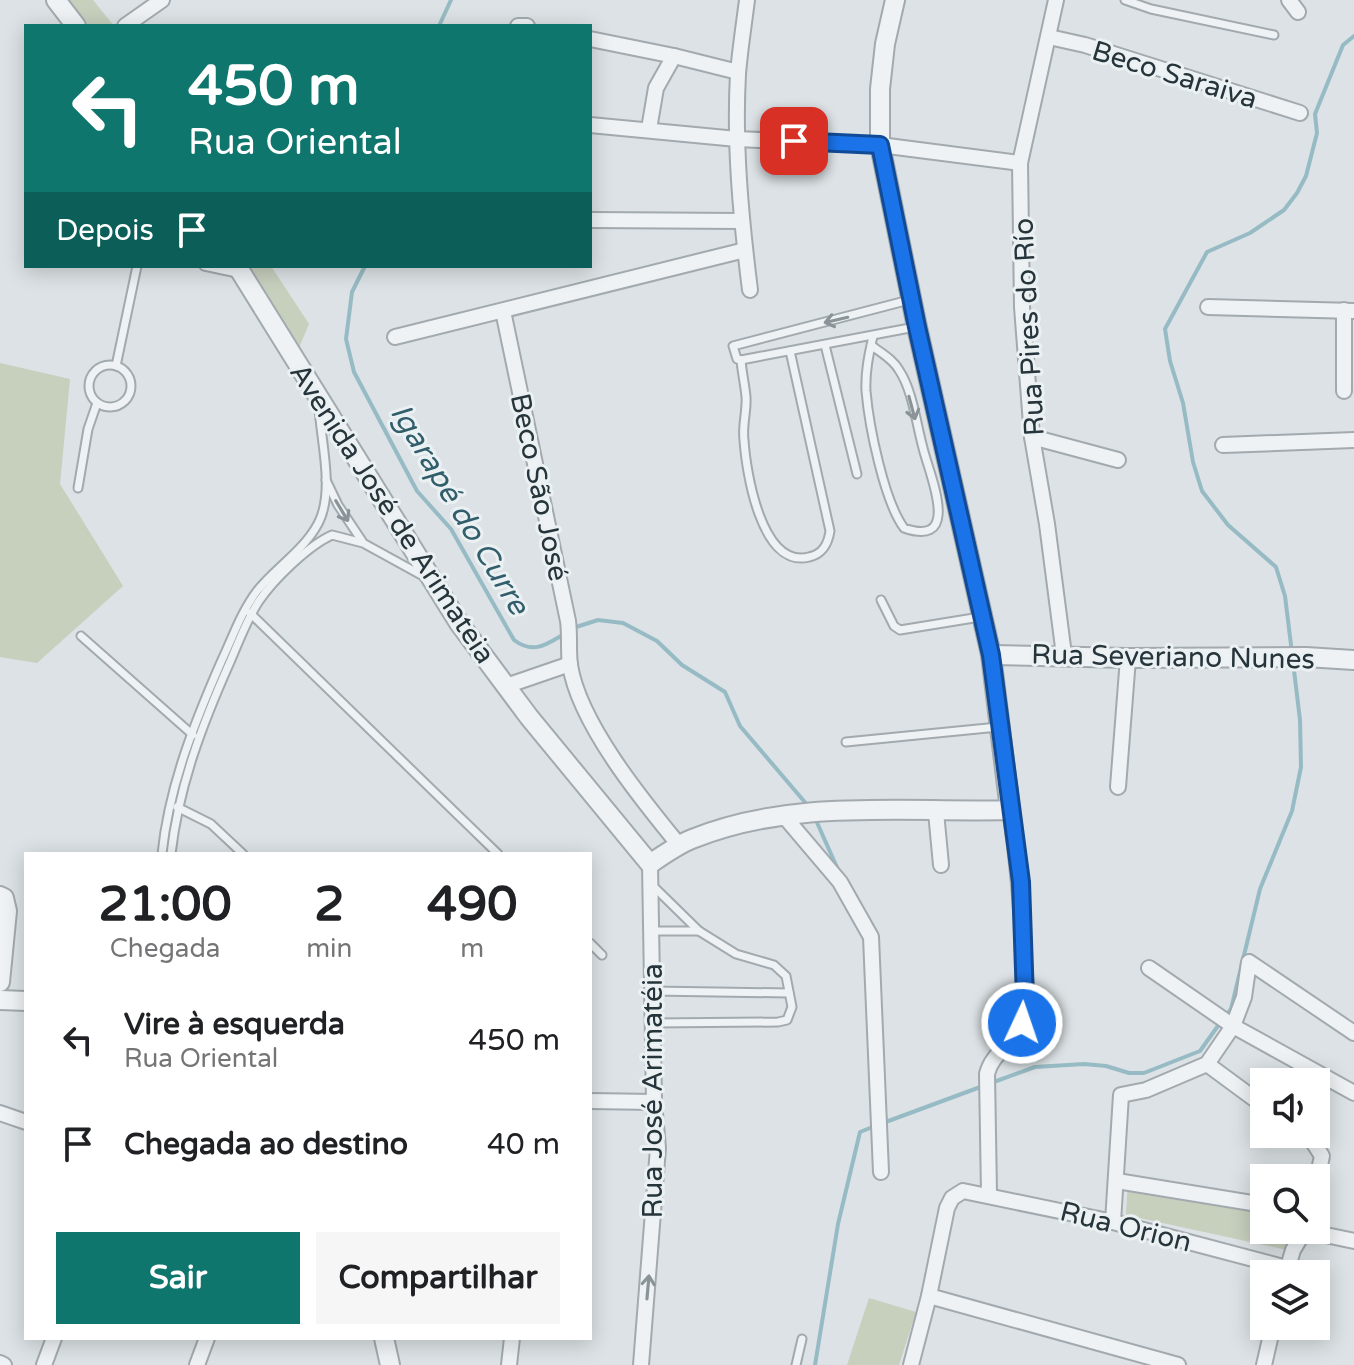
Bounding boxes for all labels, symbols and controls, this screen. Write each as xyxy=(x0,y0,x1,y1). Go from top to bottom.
street label: Beco Saraiva xyxy=(1088,34,1261,116)
text: 450 m xyxy=(188,53,359,120)
icon: left xyxy=(56,56,160,160)
pin xyxy=(760,107,828,175)
icon: arrive xyxy=(772,119,816,163)
text: Rua Oriental xyxy=(188,121,402,164)
icon: arrive xyxy=(170,208,214,252)
text: Depois xyxy=(56,212,154,249)
street label: Rua Pires do Río xyxy=(1006,217,1052,437)
one-way arrow xyxy=(824,313,849,328)
street label: Avenida José de Arimateia xyxy=(282,357,502,670)
street label: Beco São José xyxy=(503,390,575,584)
one-way arrow xyxy=(906,394,921,420)
water label: Igarapé do Curre xyxy=(382,397,538,623)
one-way arrow xyxy=(335,499,351,522)
street label: Rua Severiano Nunes xyxy=(1031,638,1315,676)
text: 21:00 xyxy=(99,876,232,934)
text: 2 xyxy=(314,876,344,934)
text: 490 xyxy=(427,876,517,934)
text: Chegada xyxy=(110,933,220,964)
text: min xyxy=(306,933,352,964)
text: m xyxy=(460,933,484,964)
street label: Rua José Arimatéia xyxy=(636,963,670,1219)
position arrow xyxy=(980,981,1064,1065)
text: Vire à esquerda xyxy=(124,1006,345,1043)
icon: left xyxy=(56,1018,100,1062)
text: 450 m xyxy=(468,1022,560,1059)
text: Rua Oriental xyxy=(124,1043,278,1074)
map controls xyxy=(1250,1068,1330,1340)
button: sound xyxy=(1250,1068,1330,1148)
icon: arrive xyxy=(56,1122,100,1166)
text: Chegada ao destino xyxy=(124,1126,408,1163)
text: 40 m xyxy=(487,1126,560,1163)
button: search xyxy=(1250,1164,1330,1244)
street label: Rua Orion xyxy=(1057,1194,1195,1260)
button: Sair xyxy=(56,1232,300,1324)
button: Compartilhar xyxy=(316,1232,560,1324)
button: layers xyxy=(1250,1260,1330,1340)
one-way arrow xyxy=(641,1274,656,1301)

